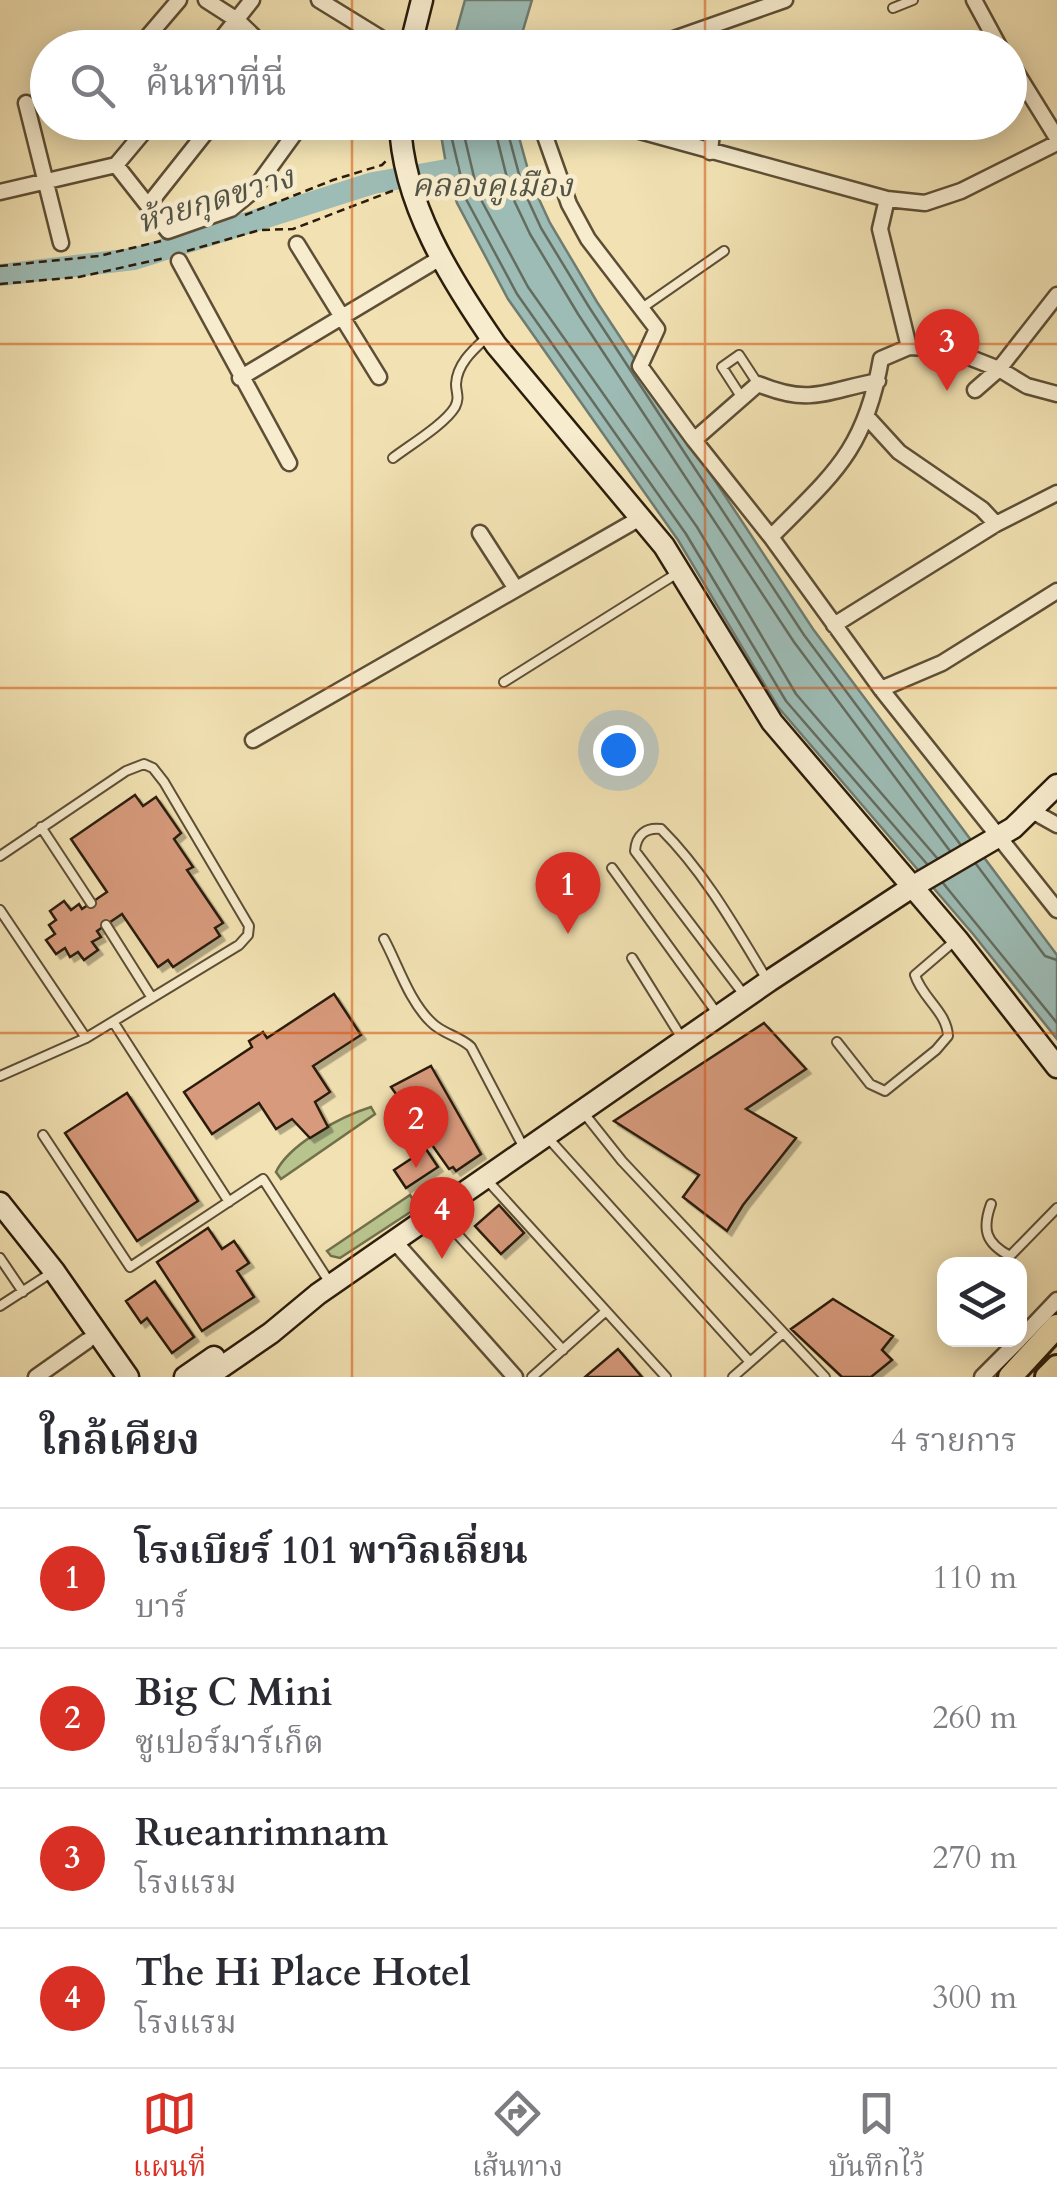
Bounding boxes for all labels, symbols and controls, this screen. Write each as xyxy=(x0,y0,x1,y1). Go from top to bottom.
search box xyxy=(30,30,1027,140)
text: ค้นหาที่นี่ xyxy=(145,57,286,109)
icon: search xyxy=(65,58,120,113)
water label: ห้วยกุดขวาง xyxy=(131,155,300,245)
water label: คลองคูเมือง xyxy=(412,164,573,208)
pin: 3 xyxy=(914,308,980,391)
your location xyxy=(593,725,644,776)
pin: 1 xyxy=(536,852,600,934)
pin: 2 xyxy=(384,1086,448,1168)
pin: 4 xyxy=(410,1176,474,1259)
map controls xyxy=(937,1257,1027,1347)
button: layers xyxy=(937,1257,1027,1347)
text: ใกล้เคียง xyxy=(40,1412,200,1469)
text: 4 รายการ xyxy=(890,1419,1017,1463)
text: โรงเบียร์ 101 พาวิลเลี่ยน xyxy=(135,1525,528,1577)
text: 1 xyxy=(64,1556,81,1600)
text: 110 m xyxy=(932,1556,1017,1600)
text: บาร์ xyxy=(135,1585,187,1629)
text: Big C Mini xyxy=(135,1667,333,1719)
text: 2 xyxy=(64,1696,81,1740)
text: 260 m xyxy=(932,1696,1017,1740)
text: ซูเปอร์มาร์เก็ต xyxy=(135,1721,324,1765)
text: Rueanrimnam xyxy=(135,1807,388,1859)
text: 3 xyxy=(64,1836,81,1880)
text: 270 m xyxy=(932,1836,1017,1880)
text: โรงแรม xyxy=(135,1861,237,1905)
text: The Hi Place Hotel xyxy=(135,1947,471,1999)
text: 4 xyxy=(64,1976,81,2020)
text: 300 m xyxy=(932,1976,1017,2020)
text: โรงแรม xyxy=(135,2001,237,2045)
tab: แผนที่ xyxy=(133,2086,206,2191)
tab: เส้นทาง xyxy=(472,2086,563,2191)
tab: บันทึกไว้ xyxy=(829,2086,924,2191)

